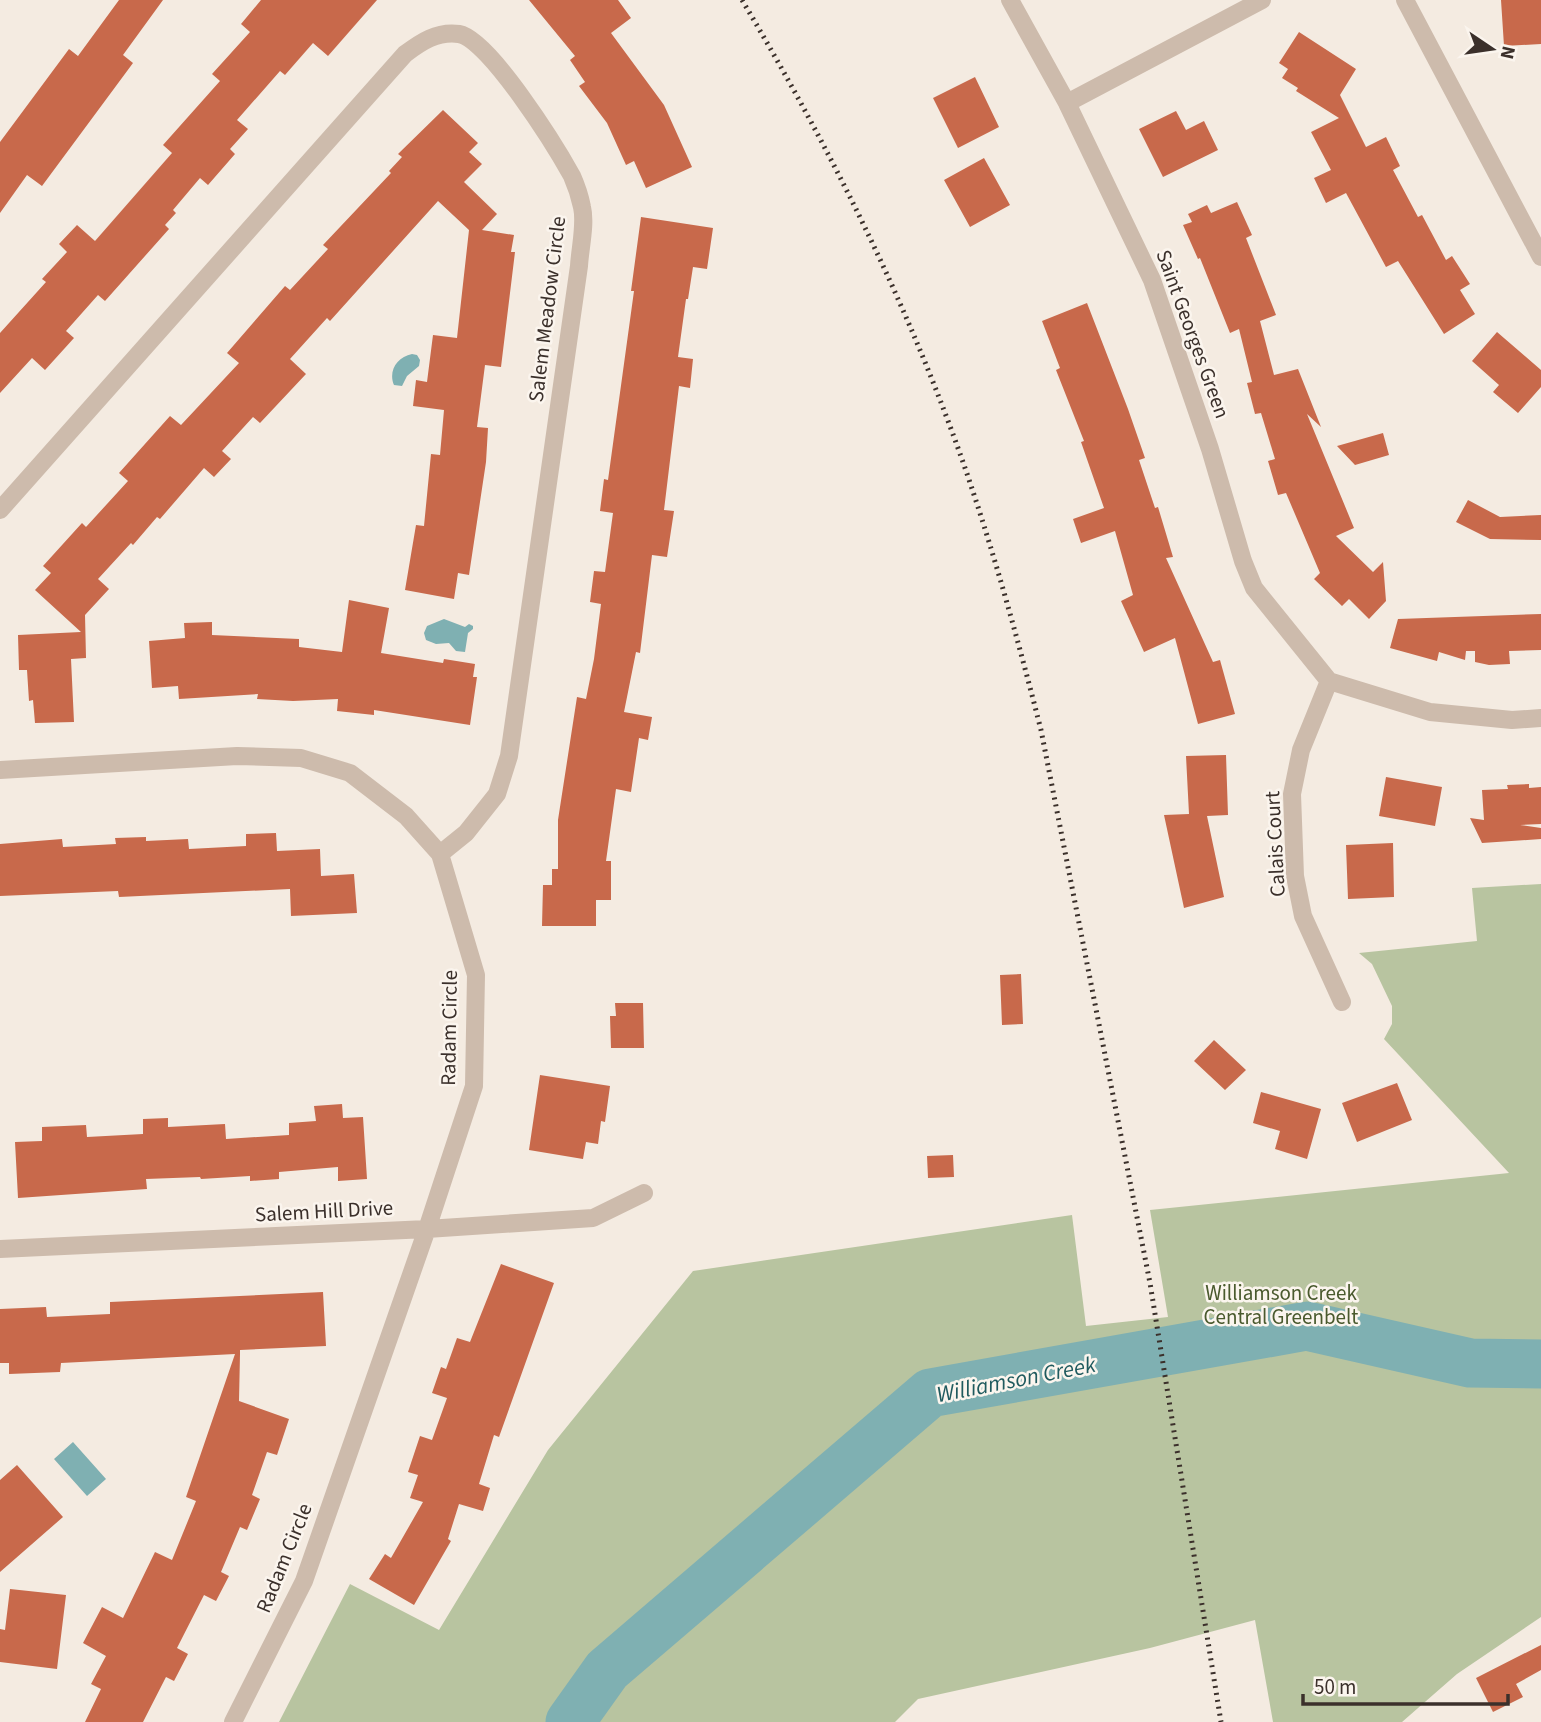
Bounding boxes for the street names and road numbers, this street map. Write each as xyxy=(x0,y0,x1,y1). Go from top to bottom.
street label: Salem Meadow Circle xyxy=(521,214,573,404)
street label: Saint Georges Green xyxy=(1149,245,1237,423)
street label: Calais Court xyxy=(1257,790,1293,898)
street label: Radam Circle xyxy=(433,970,465,1086)
street label: Salem Hill Drive xyxy=(254,1192,394,1230)
street label: Radam Circle xyxy=(248,1499,320,1617)

